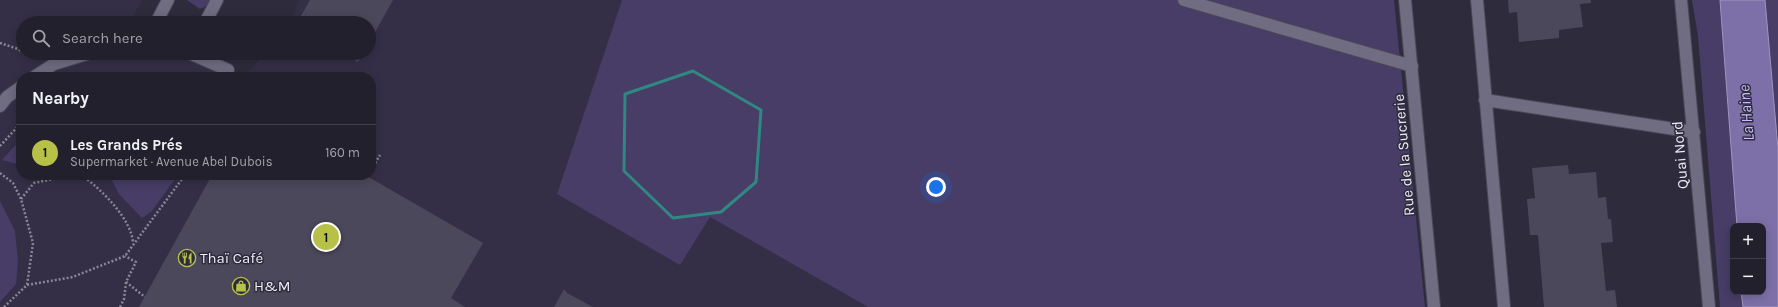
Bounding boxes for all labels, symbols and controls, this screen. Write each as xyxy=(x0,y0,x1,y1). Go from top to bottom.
search box xyxy=(16,16,376,60)
icon: search xyxy=(30,27,52,49)
text: Search here xyxy=(62,29,143,47)
water label: La Haine xyxy=(1734,84,1758,142)
text: Nearby xyxy=(32,88,89,108)
street label: Rue de la Sucrerie xyxy=(1390,93,1418,217)
street label: Quai Nord xyxy=(1668,120,1692,190)
text: Les Grands Prés xyxy=(70,136,183,154)
text: 1 xyxy=(43,145,47,160)
text: 160 m xyxy=(325,145,360,160)
text: Supermarket · Avenue Abel Dubois xyxy=(70,154,273,169)
your location xyxy=(926,177,946,197)
pin: 1 xyxy=(313,222,339,252)
map controls xyxy=(1730,223,1766,295)
button: + xyxy=(1730,223,1766,259)
restaurant icon: Thaï Café xyxy=(177,248,197,268)
place label: Thaï Café xyxy=(200,249,263,267)
button: − xyxy=(1730,259,1766,295)
shop icon: H&M xyxy=(231,276,251,296)
place label: H&M xyxy=(254,277,290,295)

